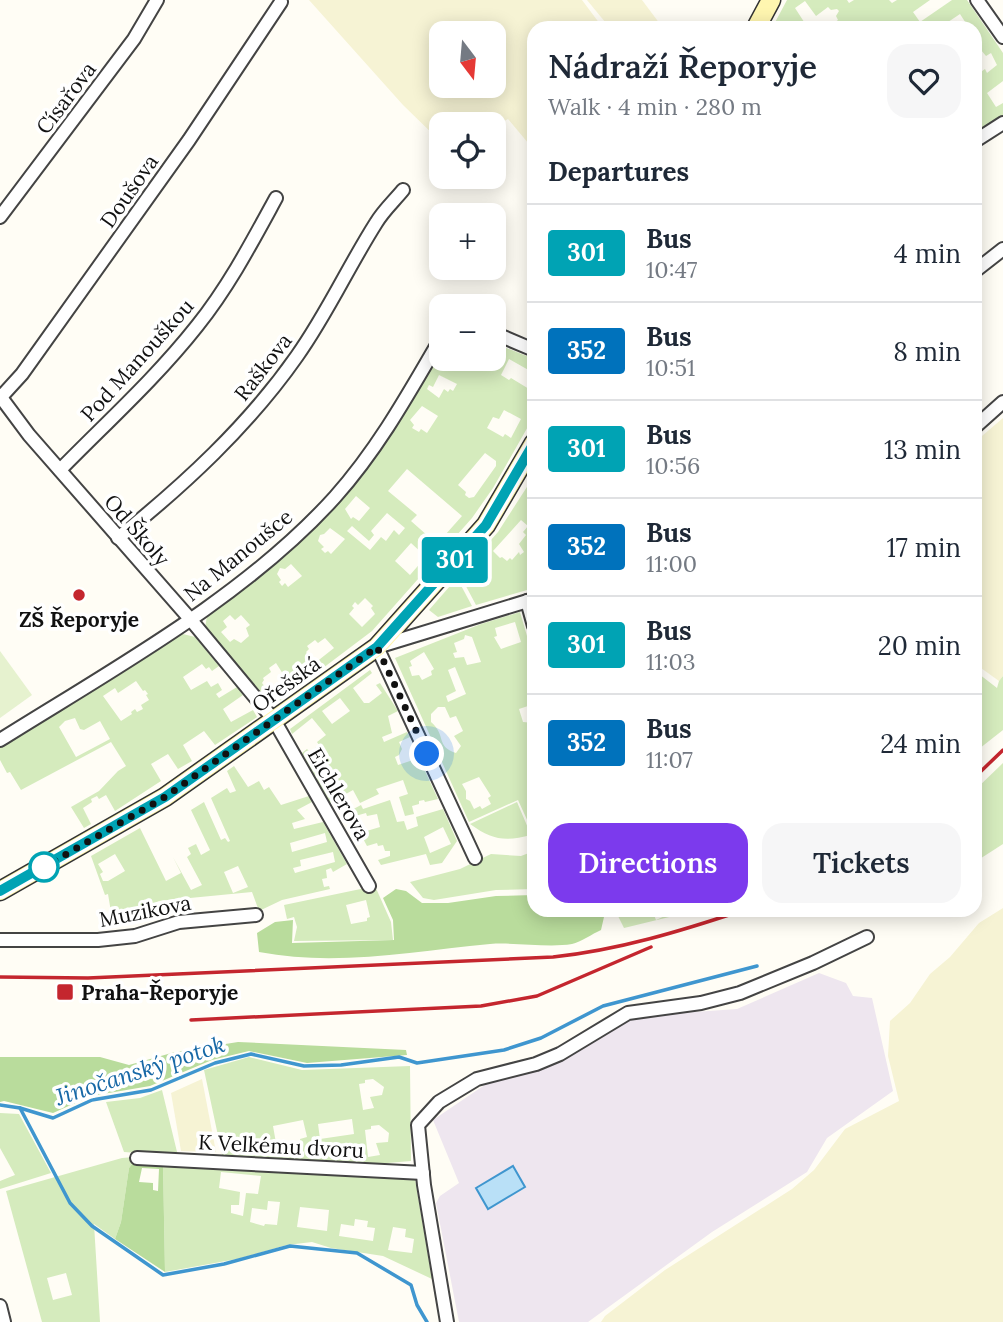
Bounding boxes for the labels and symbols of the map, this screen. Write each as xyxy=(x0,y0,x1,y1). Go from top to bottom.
north arrow xyxy=(429,21,506,98)
street label: Císařova xyxy=(30,56,102,139)
street label: Doušova xyxy=(94,149,164,233)
street label: Pod Manouškou xyxy=(75,293,199,427)
street label: Raškova xyxy=(228,328,298,406)
street label: Od Školy xyxy=(98,488,176,572)
street label: Na Manoušce xyxy=(178,503,298,607)
line badge: 301 xyxy=(415,537,495,583)
marker: ZŠ Řeporyje xyxy=(71,587,87,603)
place label: ZŠ Řeporyje xyxy=(19,606,139,633)
street label: Ořešská xyxy=(246,650,326,718)
your location xyxy=(409,736,444,771)
street label: Eichlerova xyxy=(302,743,376,845)
unlabelled marker xyxy=(29,852,59,882)
street label: Muzikova xyxy=(97,889,193,933)
place label: Praha-Řeporyje xyxy=(81,979,238,1006)
marker: Praha-Řeporyje xyxy=(55,982,75,1002)
water label: Jinočanský potok xyxy=(51,1029,229,1111)
street label: K Velkému dvoru xyxy=(197,1128,365,1164)

